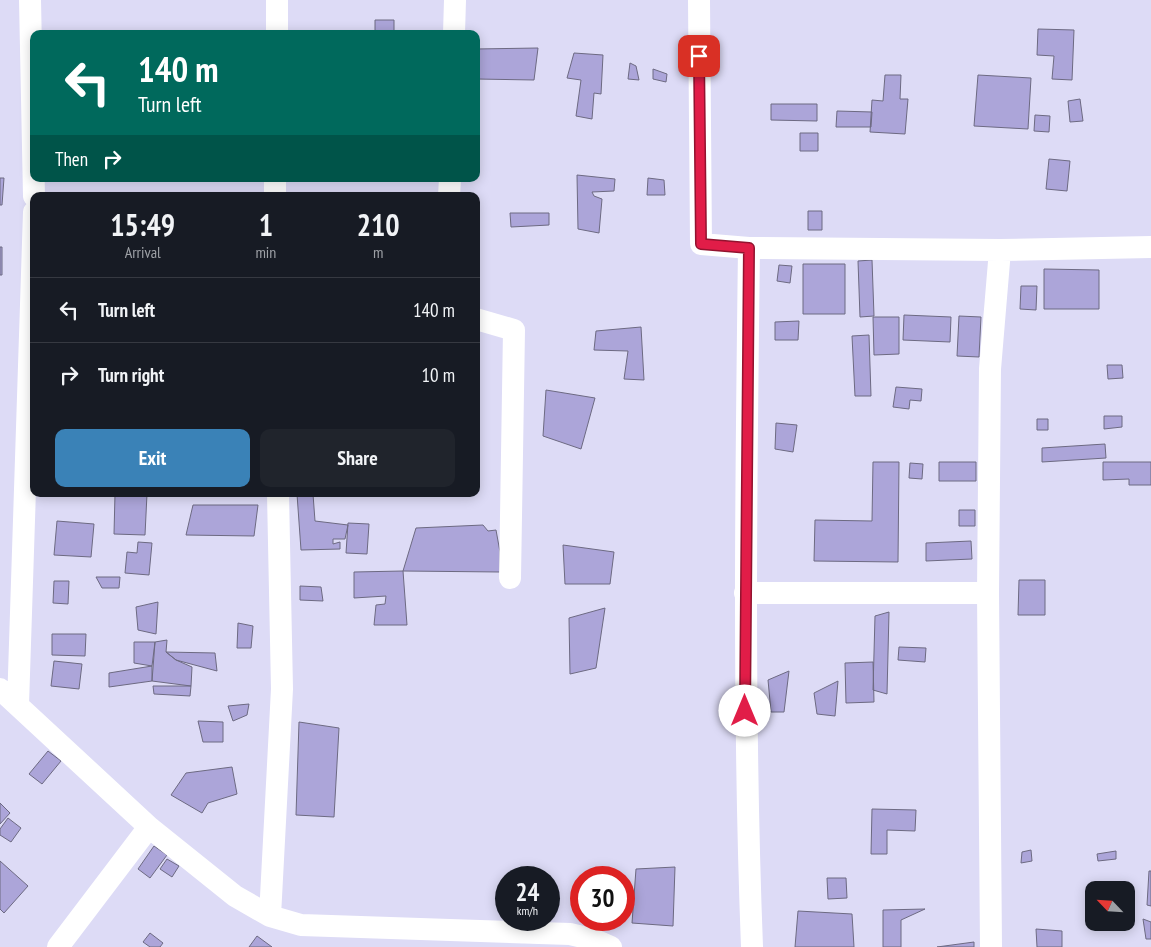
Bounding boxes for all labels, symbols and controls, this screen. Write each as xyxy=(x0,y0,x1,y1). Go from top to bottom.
pin xyxy=(678,35,720,77)
icon: arrive xyxy=(685,42,713,70)
text: 140 m xyxy=(138,46,219,92)
icon: left xyxy=(55,50,120,115)
text: Turn left xyxy=(138,90,202,118)
icon: right xyxy=(98,145,126,173)
text: Then xyxy=(55,147,88,171)
text: 15:49 xyxy=(110,205,175,244)
text: 1 xyxy=(259,205,273,244)
text: 210 xyxy=(357,205,400,244)
text: Arrival xyxy=(125,242,161,262)
text: min xyxy=(255,242,276,262)
text: m xyxy=(373,242,383,262)
icon: left xyxy=(55,296,83,324)
text: Turn left xyxy=(98,298,155,322)
text: 140 m xyxy=(413,298,455,322)
icon: right xyxy=(55,361,83,389)
text: Turn right xyxy=(98,363,164,387)
text: 10 m xyxy=(422,363,455,387)
button: Exit xyxy=(55,429,250,487)
button: Share xyxy=(260,429,455,487)
position arrow xyxy=(718,684,770,736)
speed limit sign: 30 xyxy=(570,866,635,931)
text: 24 xyxy=(516,876,539,908)
north arrow xyxy=(1085,881,1135,931)
map controls xyxy=(1085,881,1135,931)
text: km/h xyxy=(517,903,538,918)

